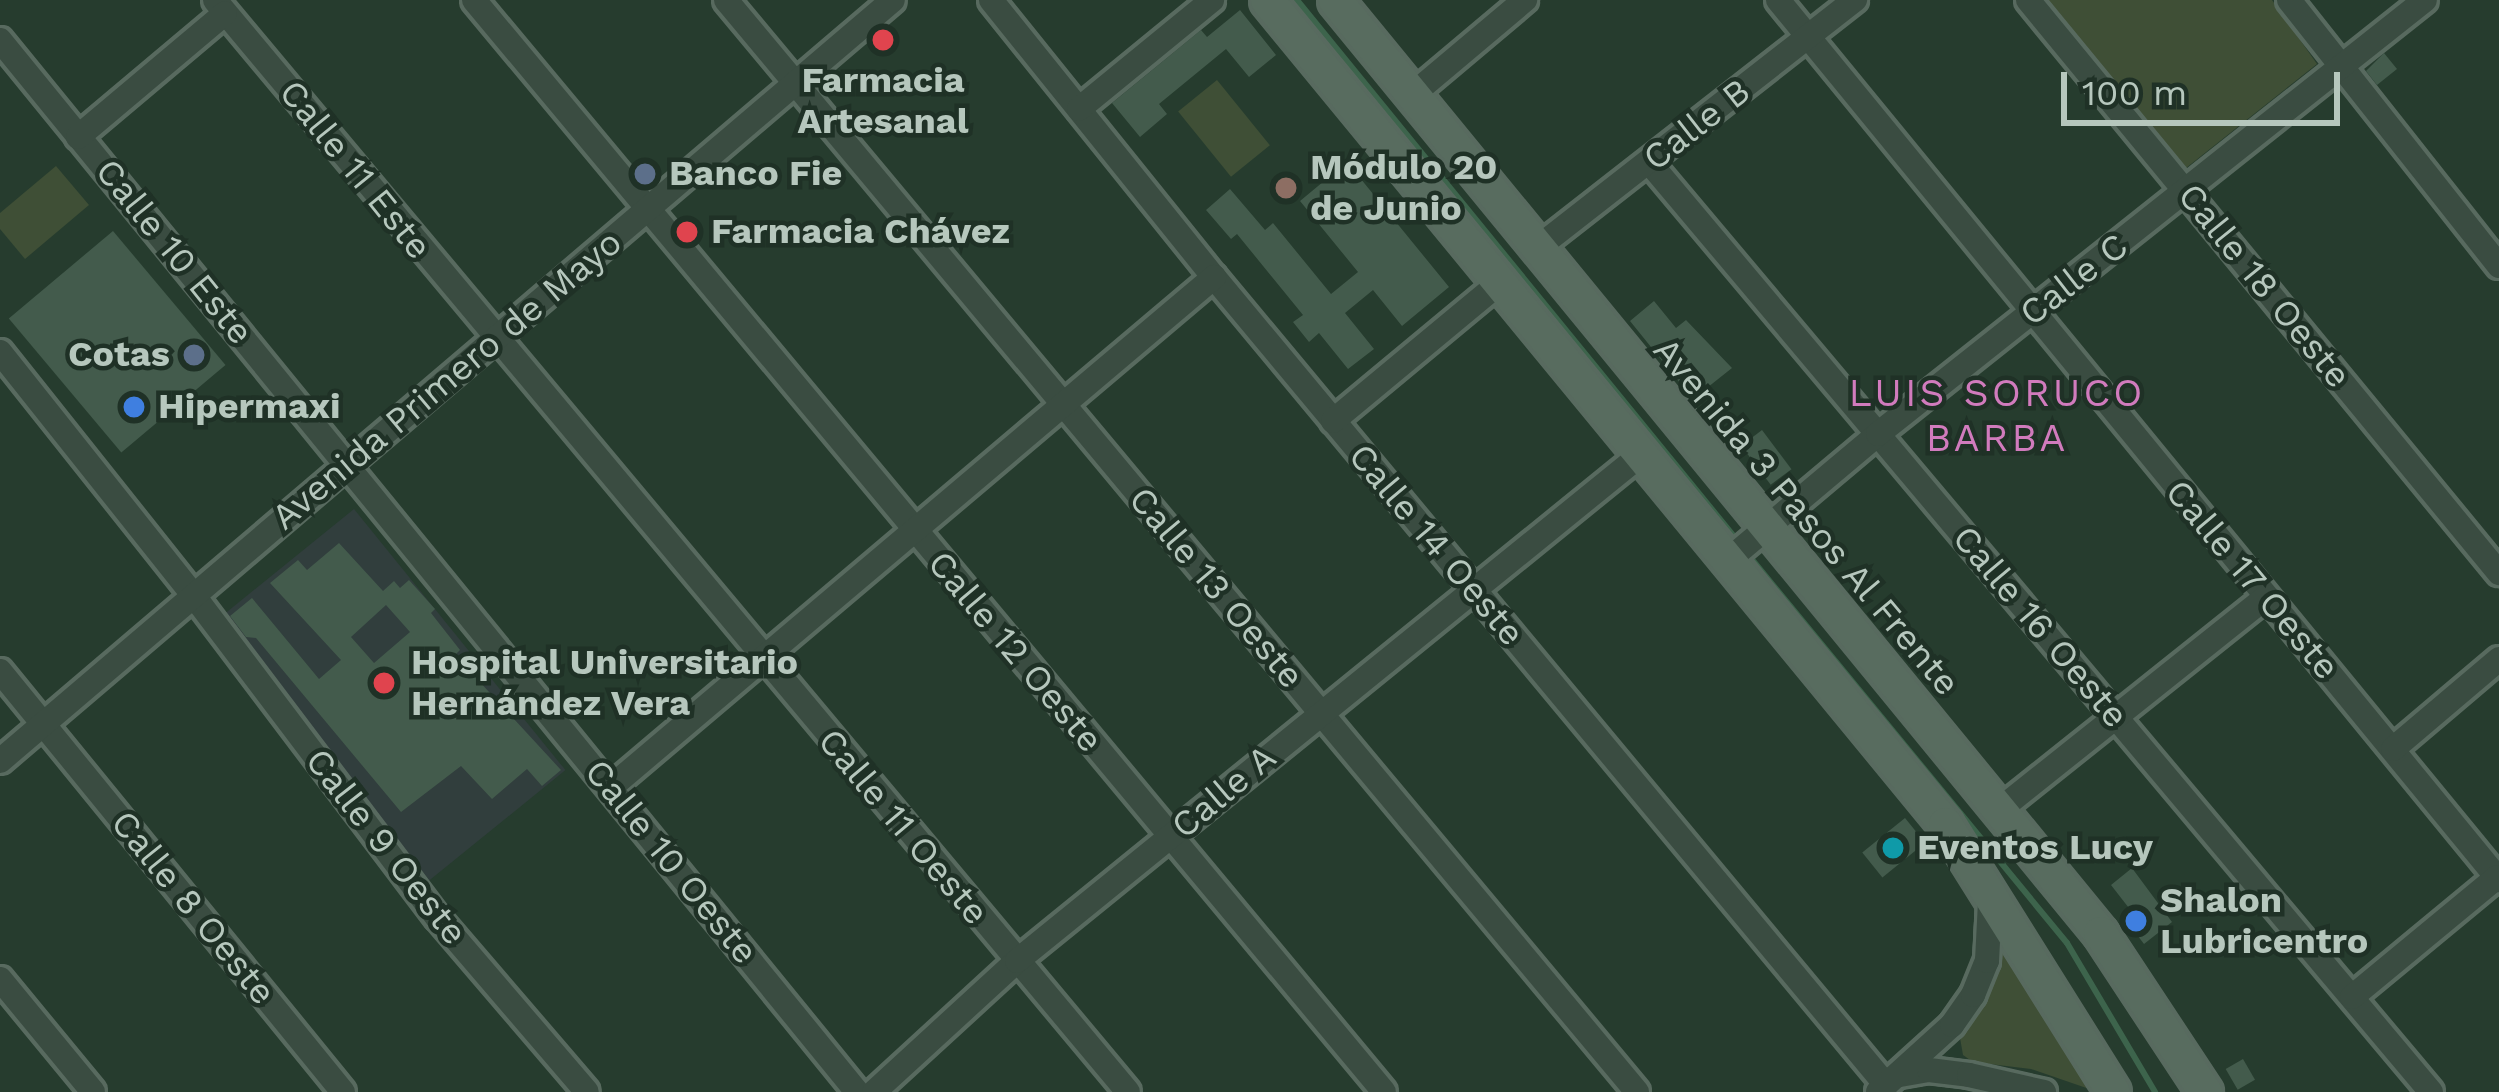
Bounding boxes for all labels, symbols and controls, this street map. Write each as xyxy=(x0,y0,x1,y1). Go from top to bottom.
marker: Farmacia Artesanal xyxy=(870,27,896,53)
scale bar xyxy=(2067,48,2346,122)
place label: Farmacia Artesanal xyxy=(798,58,968,143)
street label: Calle B xyxy=(1635,70,1759,180)
street label: Calle 11 Este xyxy=(270,72,440,268)
text: 100 m xyxy=(2082,72,2187,114)
place label: Módulo 20 de Junio xyxy=(1310,145,1497,230)
street label: Calle 10 Este xyxy=(86,150,262,354)
place label: Banco Fie xyxy=(669,152,842,196)
marker: Banco Fie xyxy=(632,161,658,187)
marker: Módulo 20 de Junio xyxy=(1273,175,1299,201)
street label: Calle 18 Oeste xyxy=(2168,175,2360,397)
place label: Farmacia Chávez xyxy=(711,210,1011,254)
marker: Farmacia Chávez xyxy=(674,219,700,245)
street label: Avenida Primero de Mayo xyxy=(263,221,631,539)
street label: Calle C xyxy=(2012,225,2136,335)
street label: Avenida 3 Pasos Al Frente xyxy=(1643,328,1969,706)
place label: Cotas xyxy=(68,333,170,377)
marker: Cotas xyxy=(181,342,207,368)
district label: LUIS SORUCO BARBA xyxy=(1849,371,2145,462)
place label: Hipermaxi xyxy=(158,385,340,429)
marker: Hipermaxi xyxy=(121,394,147,420)
street label: Calle 14 Oeste xyxy=(1339,435,1533,655)
street label: Calle 17 Oeste xyxy=(2155,471,2349,689)
street label: Calle 13 Oeste xyxy=(1119,478,1313,698)
street label: Calle 16 Oeste xyxy=(1943,517,2137,737)
street label: Calle 12 Oeste xyxy=(918,542,1112,762)
place label: Hospital Universitario Hernández Vera xyxy=(411,640,799,725)
marker: Hospital Universitario Hernández Vera xyxy=(368,667,400,699)
street label: Calle 11 Oeste xyxy=(808,720,998,934)
street label: Calle A xyxy=(1163,736,1285,848)
street label: Calle 9 Oeste xyxy=(296,740,476,954)
street label: Calle 10 Oeste xyxy=(575,751,767,973)
street label: Calle 8 Oeste xyxy=(102,802,284,1014)
place label: Eventos Lucy xyxy=(1917,826,2153,870)
marker: Eventos Lucy xyxy=(1880,835,1906,861)
place label: Shalon Lubricentro xyxy=(2160,878,2368,963)
marker: Shalon Lubricentro xyxy=(2123,908,2149,934)

